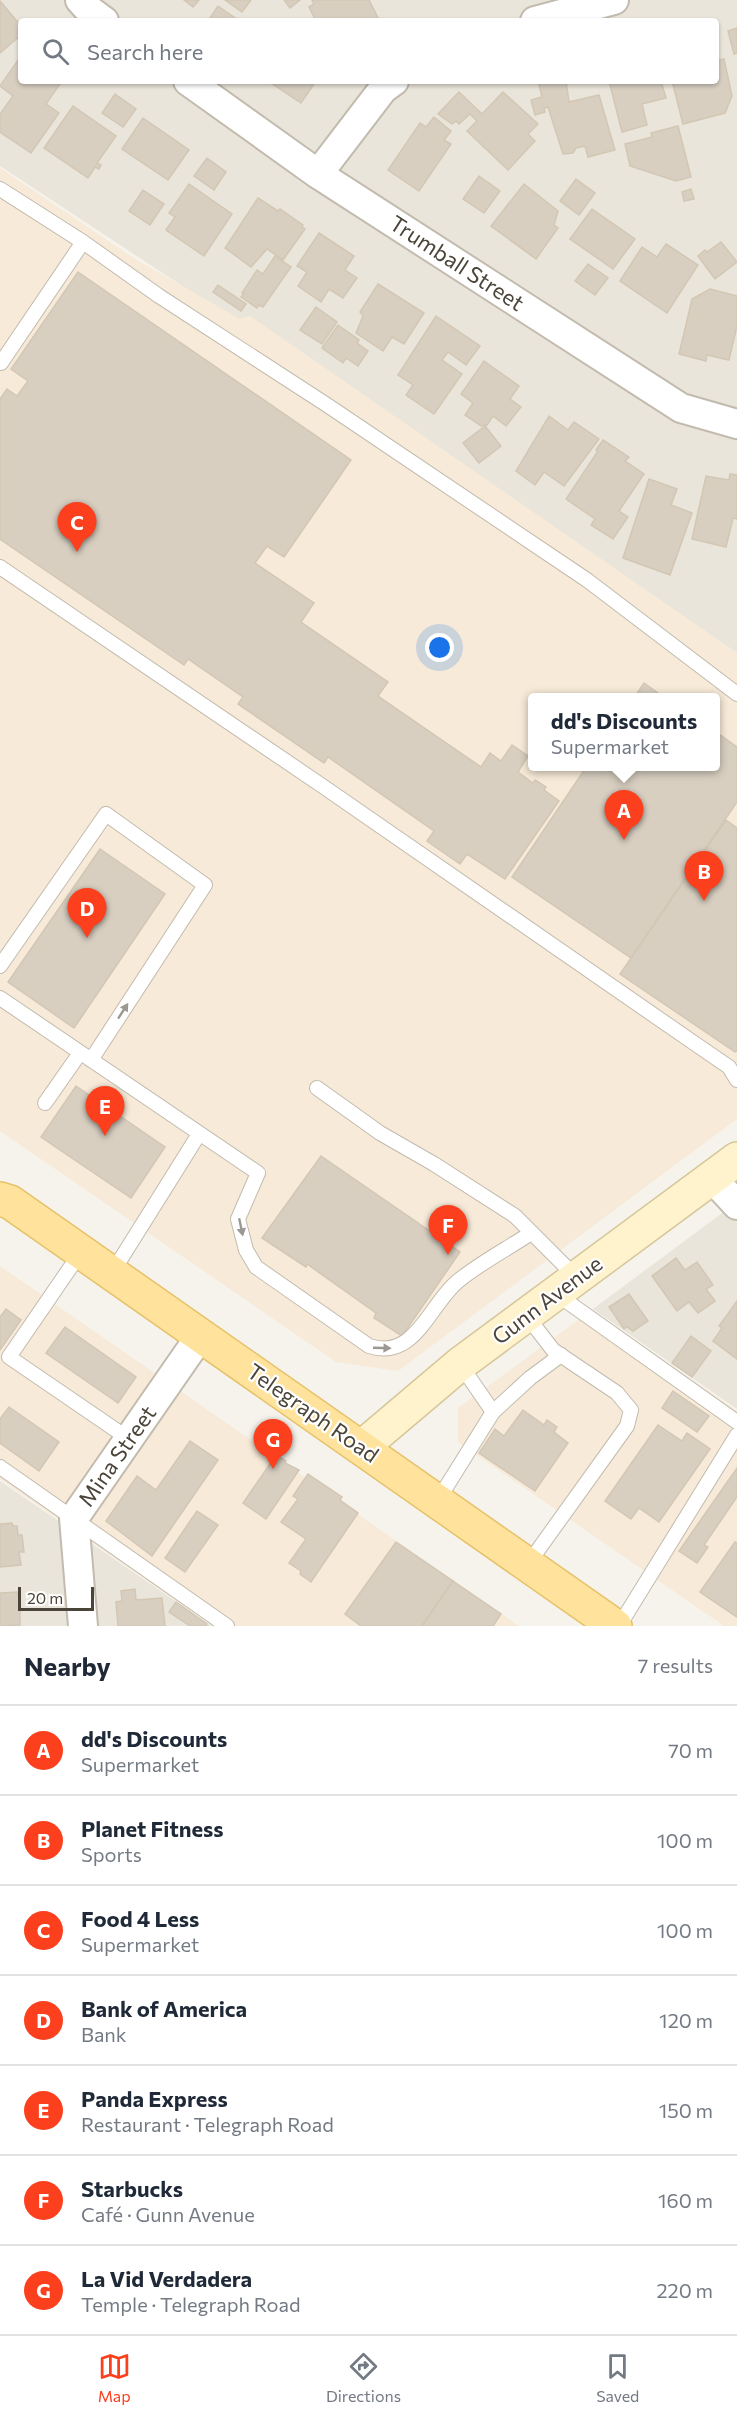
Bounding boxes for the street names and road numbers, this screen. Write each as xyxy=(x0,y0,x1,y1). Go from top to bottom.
street label: Trumball Street xyxy=(385,209,529,316)
street label: Gunn Avenue xyxy=(486,1249,607,1350)
street label: Telegraph Road xyxy=(242,1357,384,1468)
street label: Mina Street xyxy=(72,1400,161,1511)

